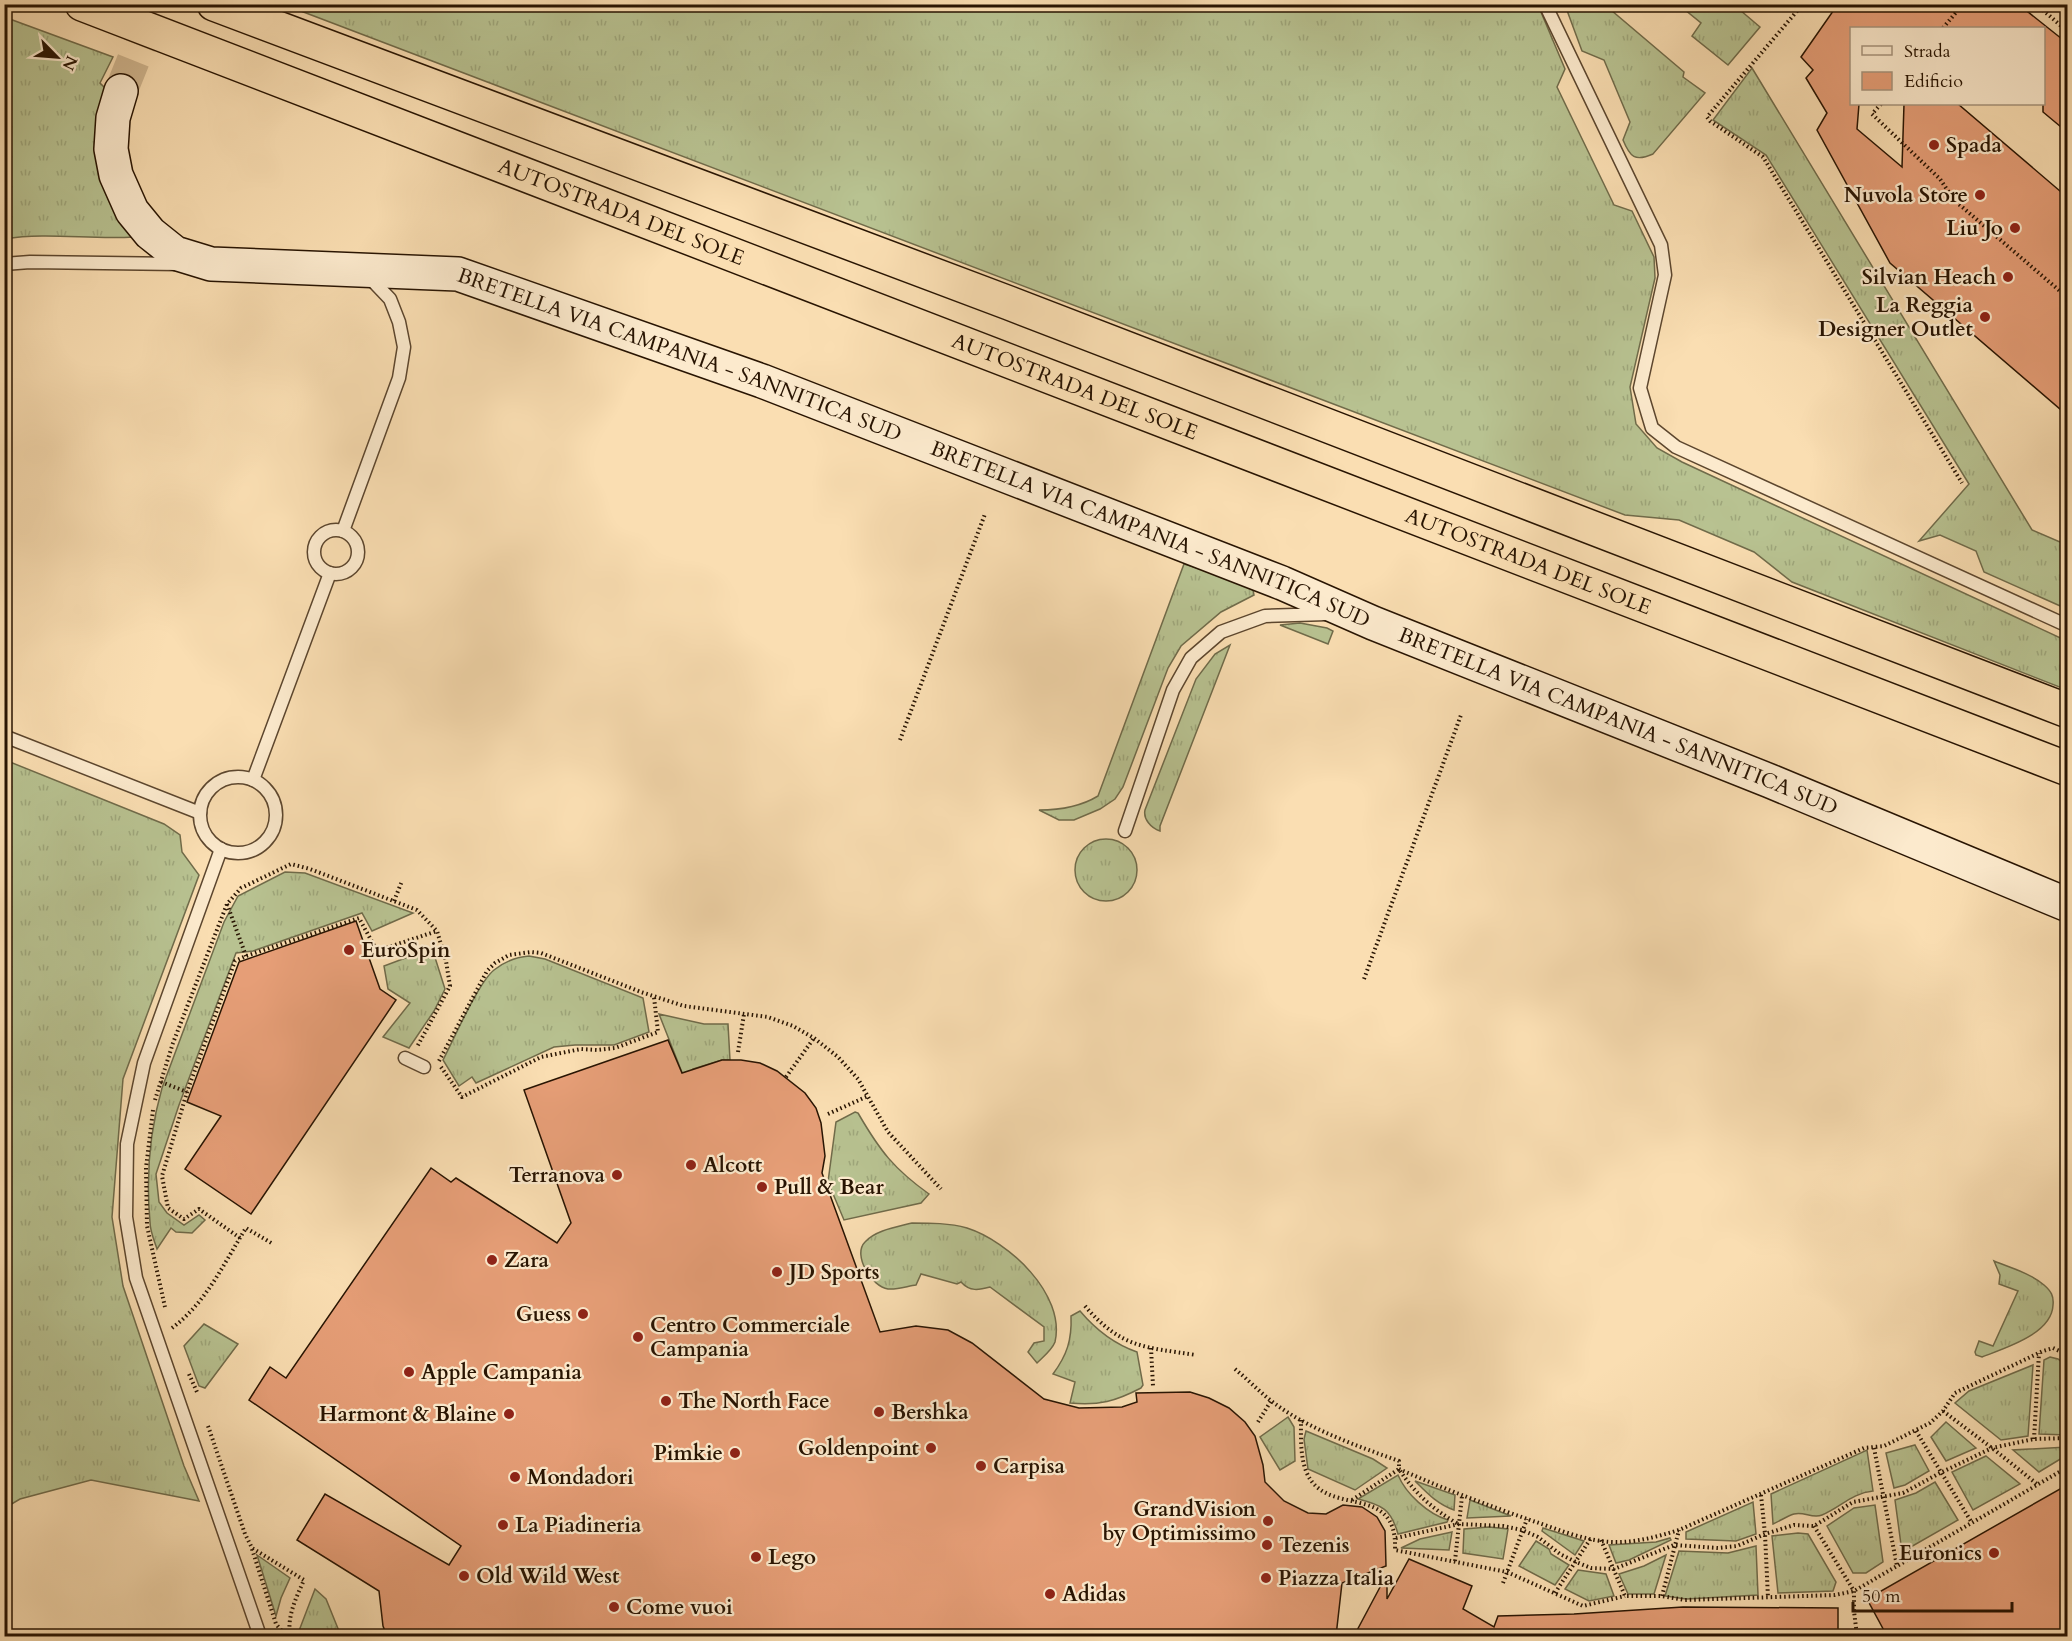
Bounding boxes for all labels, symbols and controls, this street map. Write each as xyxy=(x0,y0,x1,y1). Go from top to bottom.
north arrow xyxy=(27,27,87,87)
legend xyxy=(1850,27,2045,105)
text: Strada xyxy=(1904,39,1951,64)
text: N xyxy=(57,52,83,74)
text: Edificio xyxy=(1904,69,1963,94)
place label: Spada xyxy=(1946,131,2002,160)
marker: Spada xyxy=(1927,138,1941,152)
street label: AUTOSTRADA DEL SOLE xyxy=(494,151,749,272)
place label: Nuvola Store xyxy=(1844,181,1968,210)
marker: Nuvola Store xyxy=(1973,188,1987,202)
place label: Liu Jo xyxy=(1946,214,2003,243)
marker: Liu Jo xyxy=(2008,221,2022,235)
street label: BRETELLA VIA CAMPANIA - SANNITICA SUD xyxy=(453,260,906,448)
place label: Silvian Heach xyxy=(1862,263,1996,292)
marker: Silvian Heach xyxy=(2001,270,2015,284)
place label: La Reggia Designer Outlet xyxy=(1818,291,1974,344)
marker: La Reggia Designer Outlet xyxy=(1978,310,1992,324)
street label: AUTOSTRADA DEL SOLE xyxy=(948,326,1202,447)
street label: BRETELLA VIA CAMPANIA - SANNITICA SUD xyxy=(926,433,1375,634)
street label: AUTOSTRADA DEL SOLE xyxy=(1401,501,1656,622)
street label: BRETELLA VIA CAMPANIA - SANNITICA SUD xyxy=(1394,620,1842,822)
place label: EuroSpin xyxy=(361,936,451,965)
marker: EuroSpin xyxy=(342,943,356,957)
place label: Alcott xyxy=(703,1151,763,1180)
marker: Alcott xyxy=(684,1158,698,1172)
place label: Terranova xyxy=(509,1161,606,1190)
marker: Terranova xyxy=(610,1168,624,1182)
place label: Pull & Bear xyxy=(774,1173,885,1202)
marker: Pull & Bear xyxy=(755,1180,769,1194)
place label: Zara xyxy=(504,1246,550,1275)
marker: Zara xyxy=(485,1253,499,1267)
place label: JD Sports xyxy=(786,1258,879,1287)
marker: JD Sports xyxy=(770,1265,784,1279)
place label: Guess xyxy=(516,1300,571,1329)
marker: Guess xyxy=(576,1307,590,1321)
place label: Centro Commerciale Campania xyxy=(650,1311,850,1364)
marker: Centro Commerciale Campania xyxy=(631,1330,645,1344)
place label: Apple Campania xyxy=(421,1358,582,1387)
marker: Apple Campania xyxy=(402,1365,416,1379)
place label: The North Face xyxy=(678,1387,830,1416)
marker: The North Face xyxy=(659,1394,673,1408)
place label: Bershka xyxy=(891,1398,969,1427)
place label: Harmont & Blaine xyxy=(319,1400,497,1429)
marker: Bershka xyxy=(872,1405,886,1419)
marker: Harmont & Blaine xyxy=(502,1407,516,1421)
place label: Goldenpoint xyxy=(798,1434,920,1463)
place label: Pimkie xyxy=(653,1439,723,1468)
marker: Goldenpoint xyxy=(924,1441,938,1455)
marker: Pimkie xyxy=(728,1446,742,1460)
place label: Carpisa xyxy=(993,1452,1066,1481)
marker: Carpisa xyxy=(974,1459,988,1473)
place label: Mondadori xyxy=(527,1463,634,1492)
marker: Mondadori xyxy=(508,1470,522,1484)
place label: GrandVision by Optimissimo xyxy=(1102,1495,1257,1548)
place label: La Piadineria xyxy=(515,1511,642,1540)
marker: GrandVision by Optimissimo xyxy=(1261,1514,1275,1528)
marker: La Piadineria xyxy=(496,1518,510,1532)
place label: Tezenis xyxy=(1279,1531,1350,1560)
marker: Tezenis xyxy=(1260,1538,1274,1552)
place label: Euronics xyxy=(1899,1539,1982,1568)
place label: Lego xyxy=(768,1543,816,1572)
marker: Euronics xyxy=(1987,1546,2001,1560)
marker: Lego xyxy=(749,1550,763,1564)
place label: Old Wild West xyxy=(476,1562,620,1591)
place label: Piazza Italia xyxy=(1278,1564,1395,1593)
marker: Old Wild West xyxy=(457,1569,471,1583)
marker: Piazza Italia xyxy=(1259,1571,1273,1585)
scale bar xyxy=(1853,1575,2012,1613)
place label: Adidas xyxy=(1062,1580,1126,1609)
text: 50 m xyxy=(1862,1584,1901,1609)
marker: Adidas xyxy=(1043,1587,1057,1601)
place label: Come vuoi xyxy=(626,1593,733,1622)
marker: Come vuoi xyxy=(607,1600,621,1614)

